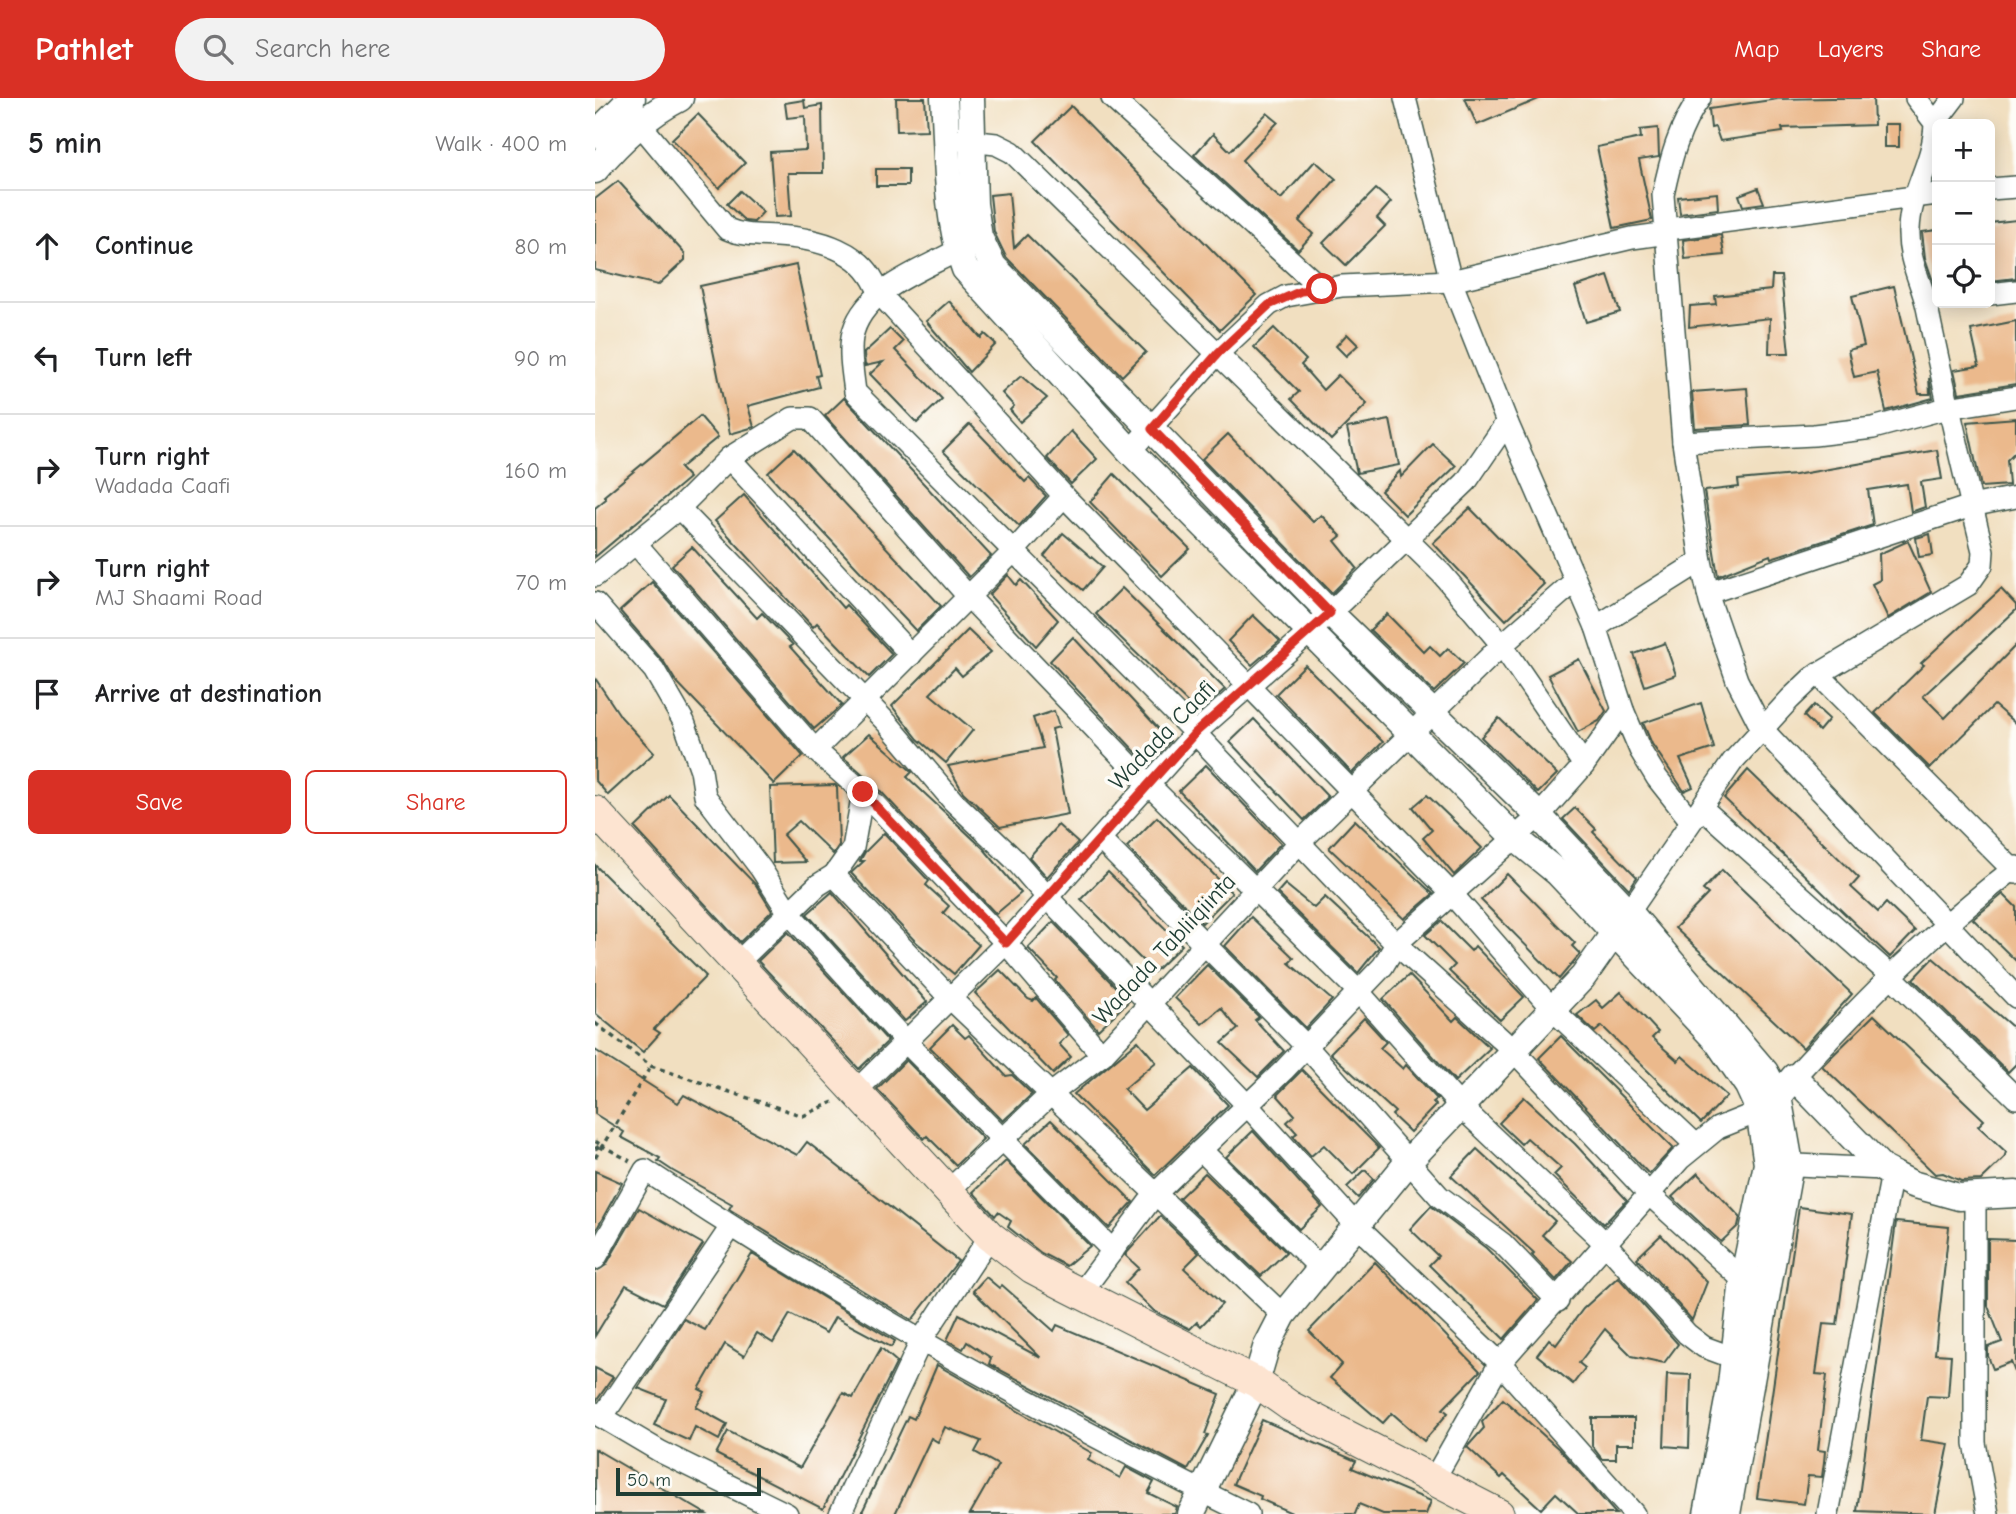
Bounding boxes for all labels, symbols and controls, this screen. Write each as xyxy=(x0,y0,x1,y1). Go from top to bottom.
search box xyxy=(175,18,665,81)
text: Pathlet xyxy=(35,30,133,68)
icon: search xyxy=(199,30,237,68)
text: Search here xyxy=(255,34,390,64)
text: Map xyxy=(1734,35,1780,63)
text: Layers xyxy=(1818,35,1883,63)
text: Share xyxy=(1921,35,1981,63)
map controls xyxy=(1932,119,1995,308)
button: + xyxy=(1932,119,1995,182)
text: 5 min xyxy=(28,126,102,161)
text: Walk · 400 m xyxy=(435,130,567,157)
button: − xyxy=(1932,182,1995,245)
icon: ahead xyxy=(28,227,66,265)
text: Continue xyxy=(95,231,193,261)
text: 80 m xyxy=(514,233,567,260)
button: locate xyxy=(1932,245,1995,308)
route start xyxy=(1306,273,1337,304)
icon: left xyxy=(28,339,66,377)
text: Turn left xyxy=(95,343,192,373)
text: 90 m xyxy=(514,345,567,372)
text: Turn right xyxy=(95,442,209,472)
icon: right xyxy=(28,451,66,489)
text: 160 m xyxy=(505,457,567,484)
text: Wadada Caafi xyxy=(95,472,231,499)
text: Turn right xyxy=(95,554,209,584)
icon: right xyxy=(28,563,66,601)
text: 70 m xyxy=(515,569,567,596)
text: MJ Shaami Road xyxy=(95,584,263,611)
street label: Wadada Caafi xyxy=(1103,674,1221,796)
icon: arrive xyxy=(28,675,66,713)
text: Arrive at destination xyxy=(95,679,322,709)
button: Save xyxy=(28,770,291,834)
button: Share xyxy=(305,770,567,834)
route end xyxy=(847,776,878,807)
street label: Wadada Tabliiqiinta xyxy=(1087,868,1241,1030)
scale bar xyxy=(616,1465,761,1497)
text: 50 m xyxy=(627,1469,671,1491)

